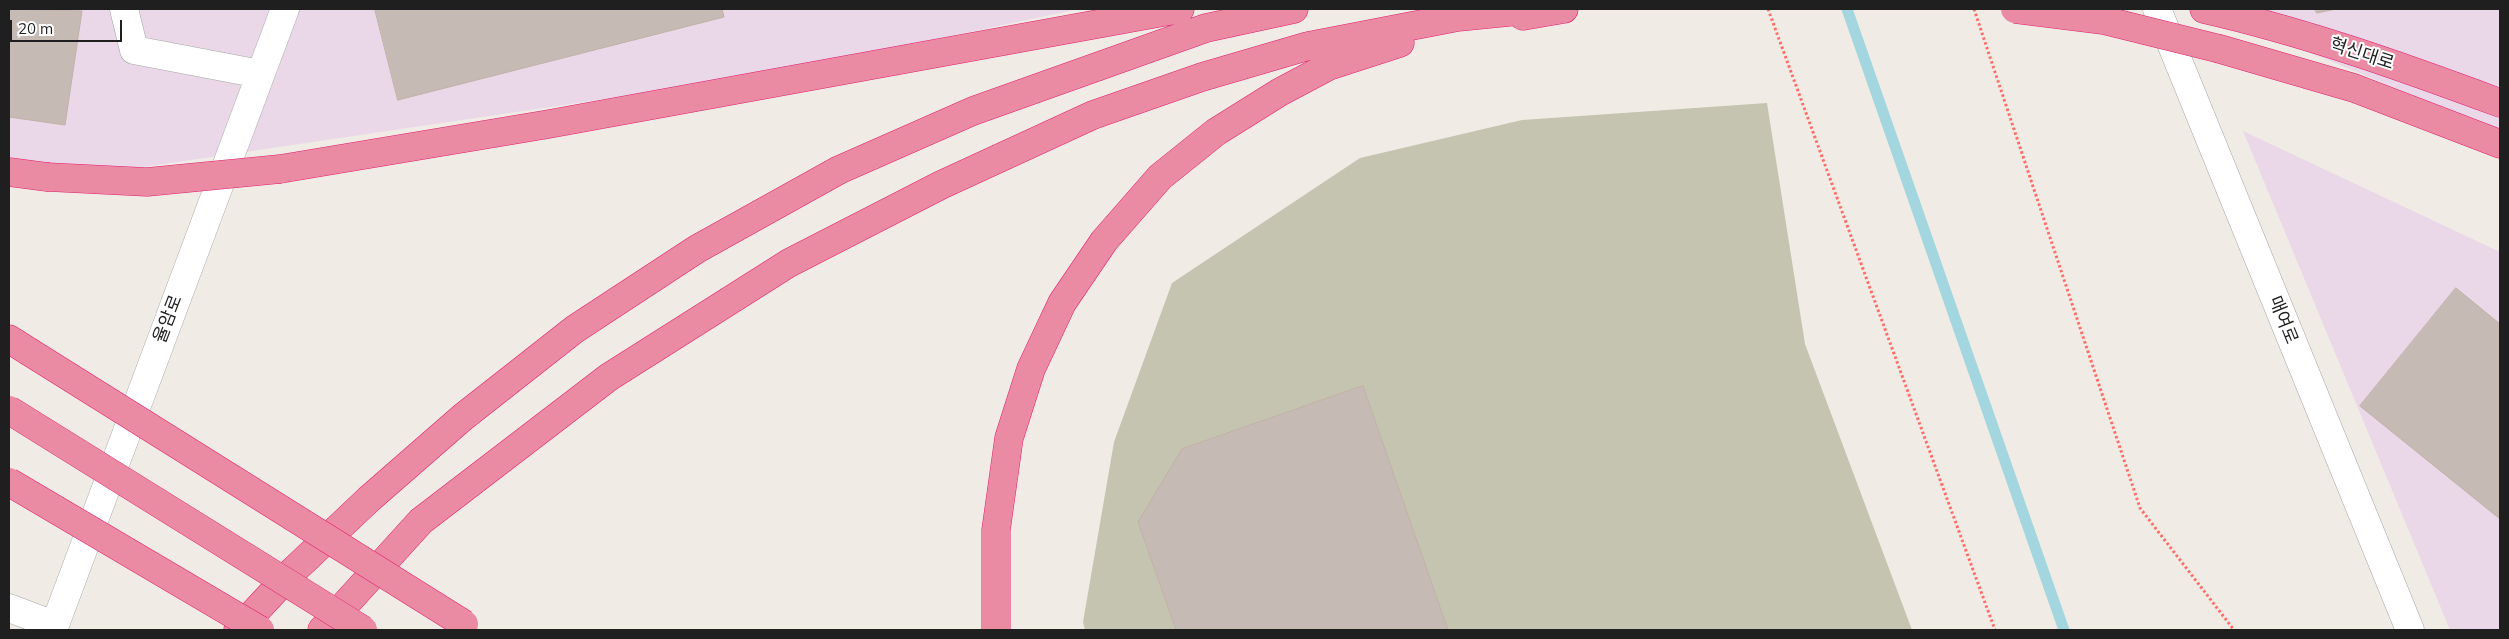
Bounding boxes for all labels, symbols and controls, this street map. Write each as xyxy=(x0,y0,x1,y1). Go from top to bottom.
scale bar xyxy=(12,10,125,42)
text: 20 m xyxy=(18,19,53,38)
street label: 혁신대로 xyxy=(2327,33,2397,75)
street label: 율암로 xyxy=(149,292,187,346)
street label: 매여로 xyxy=(2264,293,2302,347)

